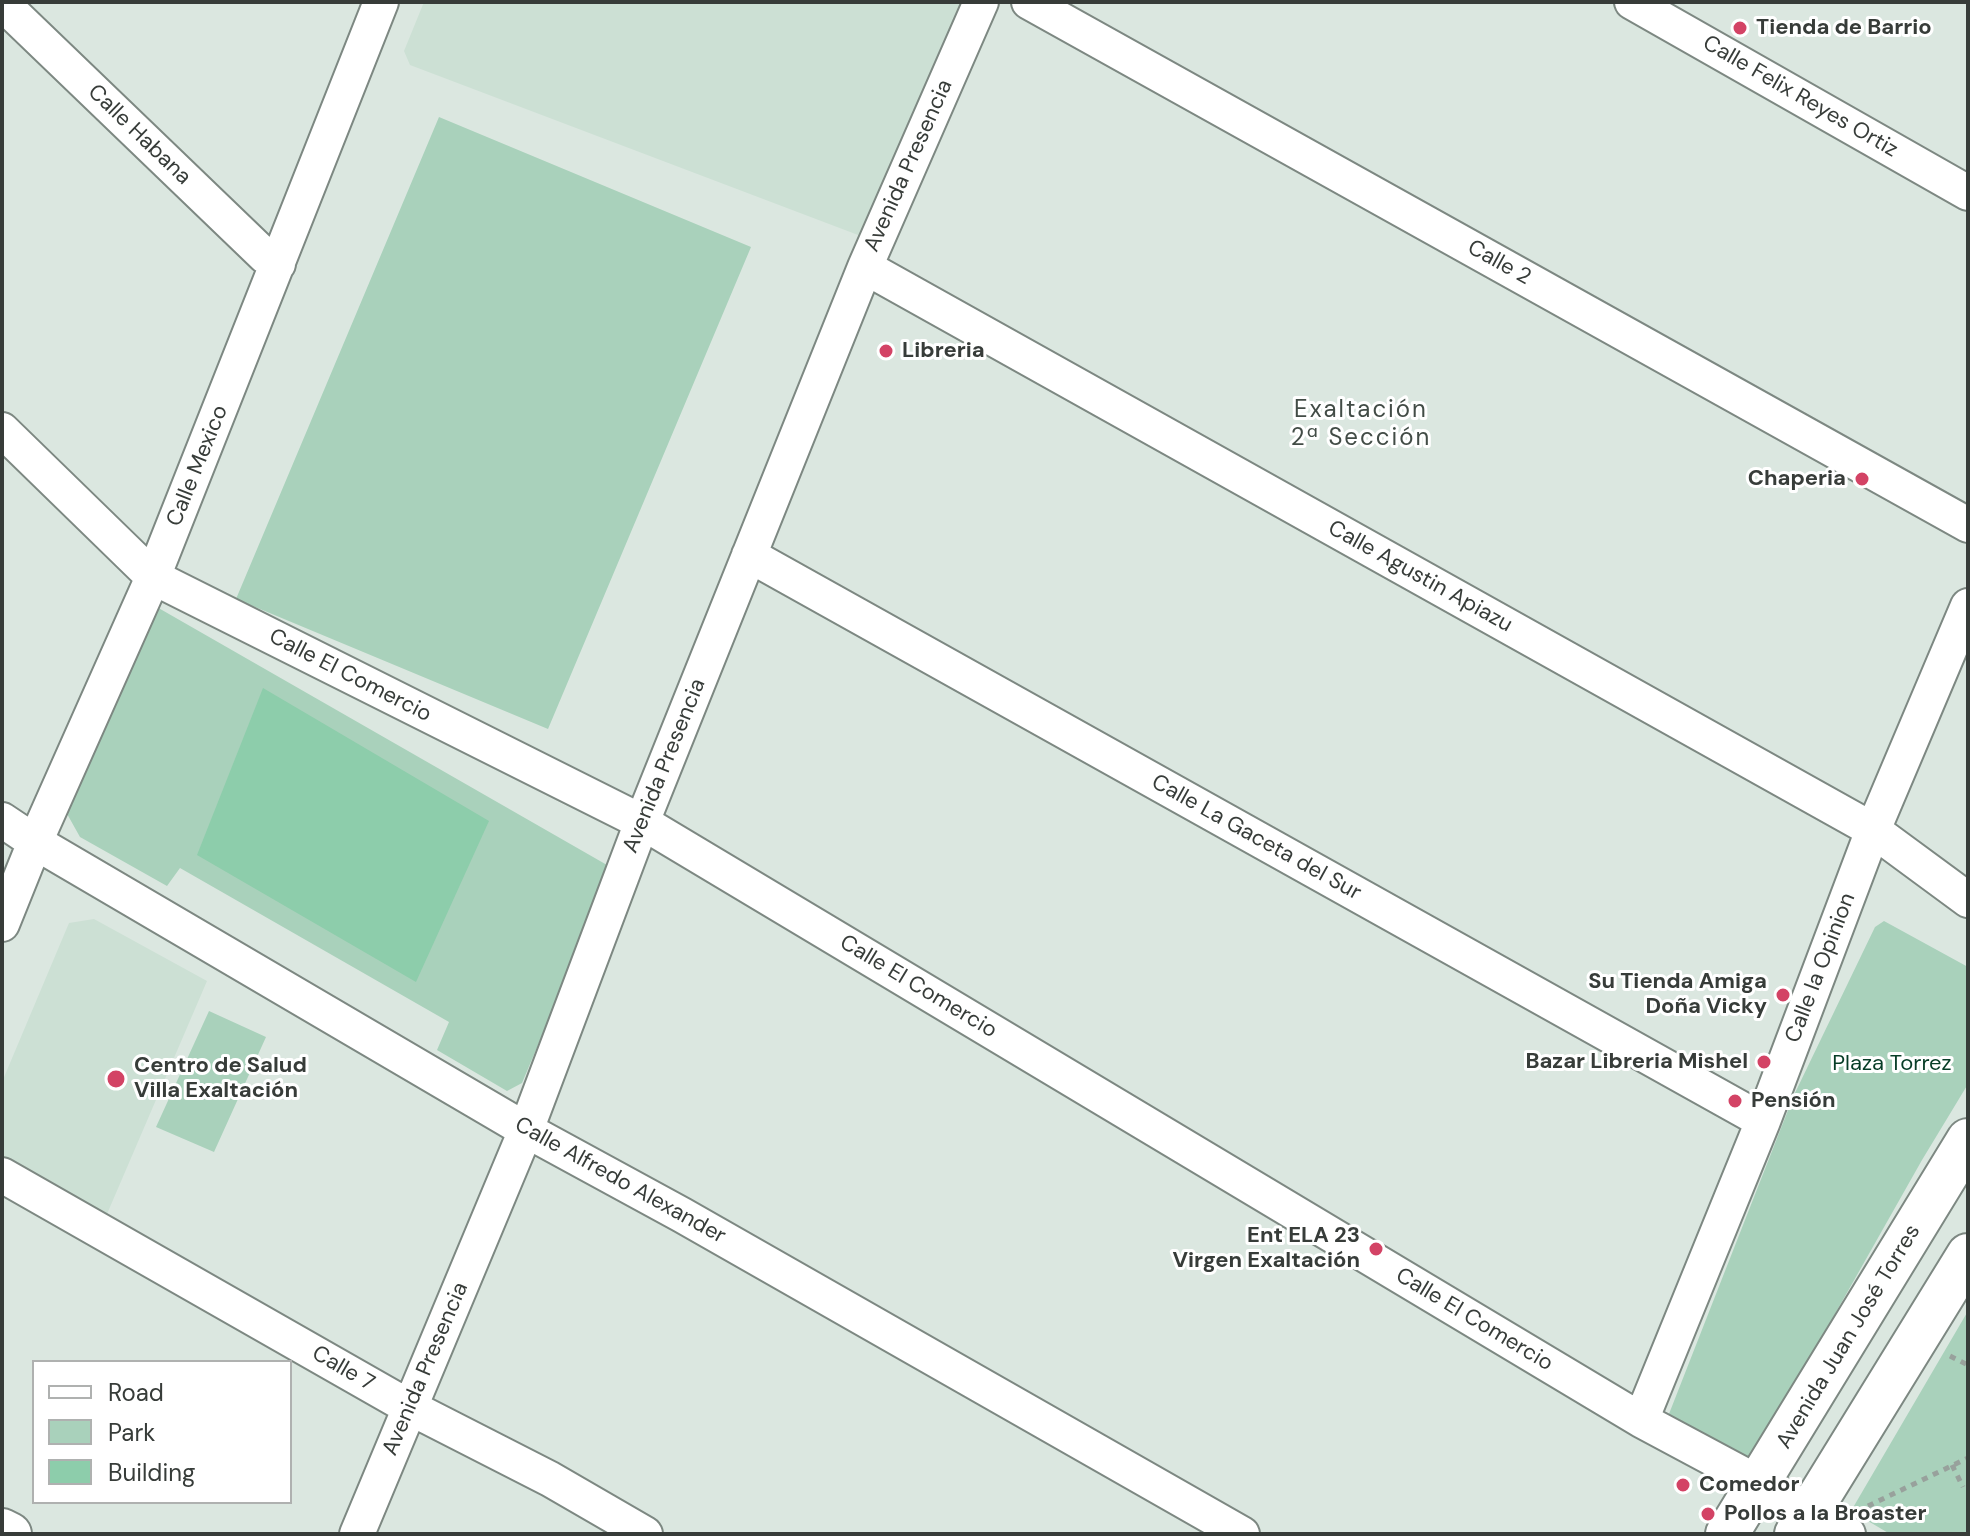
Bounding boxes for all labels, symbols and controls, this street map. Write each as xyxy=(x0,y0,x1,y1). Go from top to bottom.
place label: Tienda de Barrio xyxy=(1756,15,1932,41)
marker: Tienda de Barrio xyxy=(1731,19,1749,37)
street label: Calle Felix Reyes Ortiz xyxy=(1698,30,1902,164)
street label: Avenida Presencia xyxy=(859,76,959,256)
street label: Calle Habana xyxy=(82,79,196,191)
street label: Calle 2 xyxy=(1463,235,1535,291)
place label: Libreria xyxy=(902,338,985,364)
marker: Libreria xyxy=(877,342,895,360)
district label: Exaltación 2ª Sección xyxy=(1294,397,1428,453)
street label: Calle Mexico xyxy=(162,402,234,530)
place label: Chaperia xyxy=(1748,466,1846,492)
marker: Chaperia xyxy=(1853,470,1871,488)
street label: Calle Agustin Apiazu xyxy=(1323,515,1517,639)
street label: Calle El Comercio xyxy=(264,624,436,728)
street label: Avenida Presencia xyxy=(618,675,712,857)
street label: Calle La Gaceta del Sur xyxy=(1147,769,1365,907)
street label: Calle la Opinion xyxy=(1780,889,1862,1047)
street label: Calle El Comercio xyxy=(835,930,1001,1044)
place label: Su Tienda Amiga Doña Vicky xyxy=(1588,969,1767,1020)
marker: Su Tienda Amiga Doña Vicky xyxy=(1774,986,1792,1004)
place label: Bazar Libreria Mishel xyxy=(1525,1049,1748,1075)
park label: Plaza Torrez xyxy=(1832,1051,1952,1077)
place label: Centro de Salud Villa Exaltación xyxy=(134,1053,307,1104)
marker: Bazar Libreria Mishel xyxy=(1755,1053,1773,1071)
marker: Centro de Salud Villa Exaltación xyxy=(105,1068,127,1090)
place label: Pensión xyxy=(1751,1088,1836,1114)
marker: Pensión xyxy=(1726,1092,1744,1110)
street label: Calle Alfredo Alexander xyxy=(510,1112,730,1250)
street label: Avenida Juan José Torres xyxy=(1772,1220,1926,1454)
place label: Ent ELA 23 Virgen Exaltación xyxy=(1172,1223,1360,1274)
marker: Ent ELA 23 Virgen Exaltación xyxy=(1367,1240,1385,1258)
street label: Calle El Comercio xyxy=(1391,1263,1557,1377)
street label: Avenida Presencia xyxy=(378,1278,474,1460)
street label: Calle 7 xyxy=(307,1341,379,1397)
legend xyxy=(32,1360,292,1504)
text: Road xyxy=(108,1377,164,1408)
text: Park xyxy=(108,1417,155,1448)
text: Building xyxy=(108,1457,195,1488)
place label: Comedor xyxy=(1699,1472,1799,1498)
marker: Comedor xyxy=(1674,1476,1692,1494)
place label: Pollos a la Broaster xyxy=(1724,1501,1926,1527)
marker: Pollos a la Broaster xyxy=(1699,1505,1717,1523)

